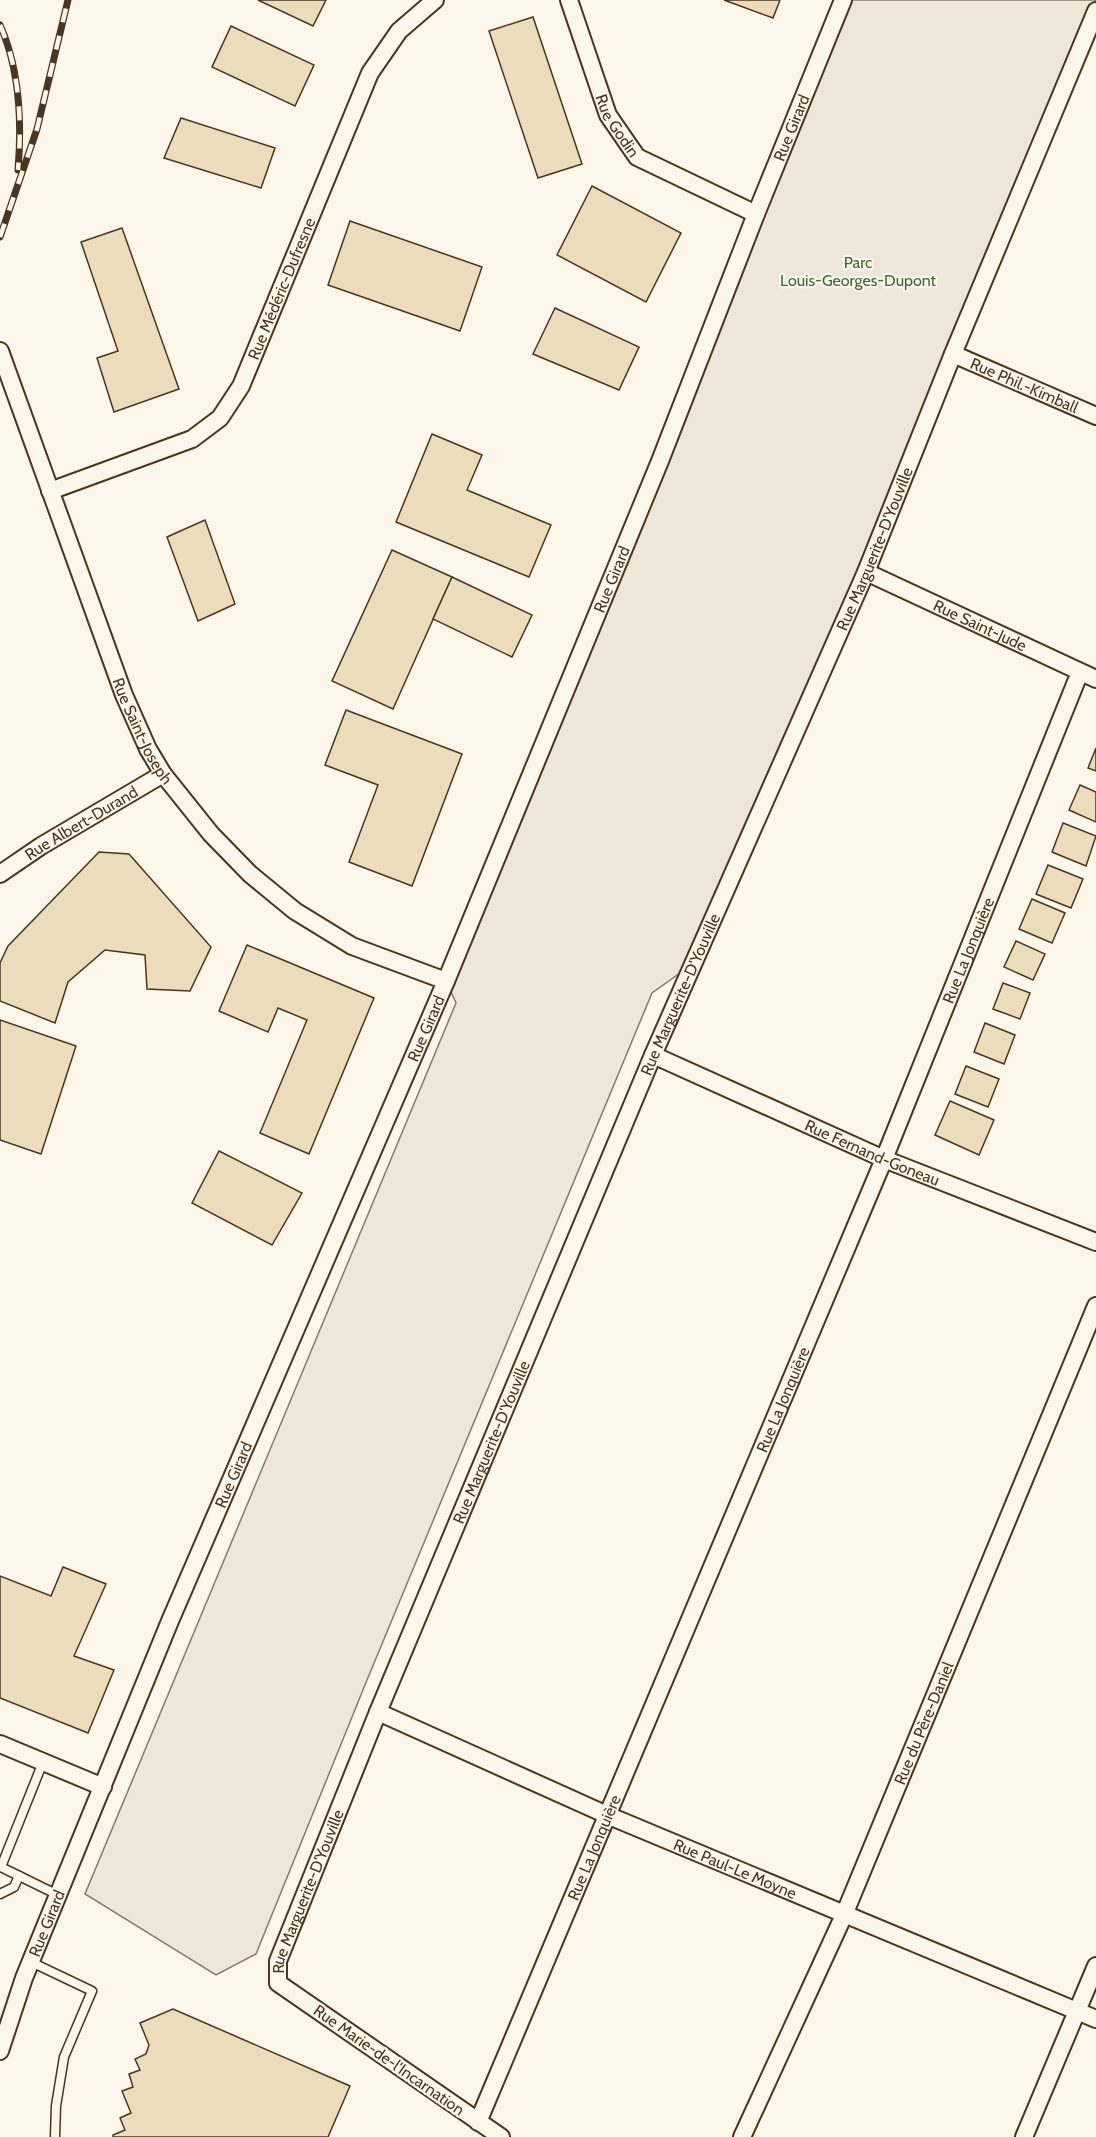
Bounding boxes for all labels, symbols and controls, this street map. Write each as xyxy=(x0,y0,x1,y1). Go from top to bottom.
street label: Rue Godin xyxy=(592,91,644,161)
street label: Rue Girard xyxy=(769,92,813,164)
street label: Rue Médéric-Dufresne xyxy=(243,215,319,362)
park label: Parc Louis-Georges-Dupont xyxy=(780,253,937,290)
street label: Rue Phil.-Kimball xyxy=(968,353,1082,417)
street label: Rue Marguerite-D'Youville xyxy=(832,464,916,633)
street label: Rue Girard xyxy=(589,543,633,615)
street label: Rue Saint-Jude xyxy=(931,595,1030,655)
street label: Rue Saint-Joseph xyxy=(109,675,177,788)
street label: Rue Albert-Durand xyxy=(21,782,141,864)
street label: Rue La Jonquière xyxy=(938,895,998,1006)
street label: Rue Marguerite-D'Youville xyxy=(636,910,724,1078)
street label: Rue Girard xyxy=(403,992,448,1064)
street label: Rue Fernand-Goneau xyxy=(802,1115,942,1189)
street label: Rue La Jonquière xyxy=(752,1344,813,1455)
street label: Rue Marguerite-D'Youville xyxy=(448,1358,534,1526)
street label: Rue Girard xyxy=(211,1439,256,1511)
street label: Rue du Père-Daniel xyxy=(890,1659,957,1787)
street label: Rue La Jonquière xyxy=(563,1792,624,1903)
street label: Rue Marguerite-D'Youville xyxy=(268,1807,347,1973)
street label: Rue Paul-Le Moyne xyxy=(671,1834,800,1903)
street label: Rue Girard xyxy=(24,1887,68,1959)
street label: Rue Marie-de-l'Incarnation xyxy=(310,2001,468,2119)

